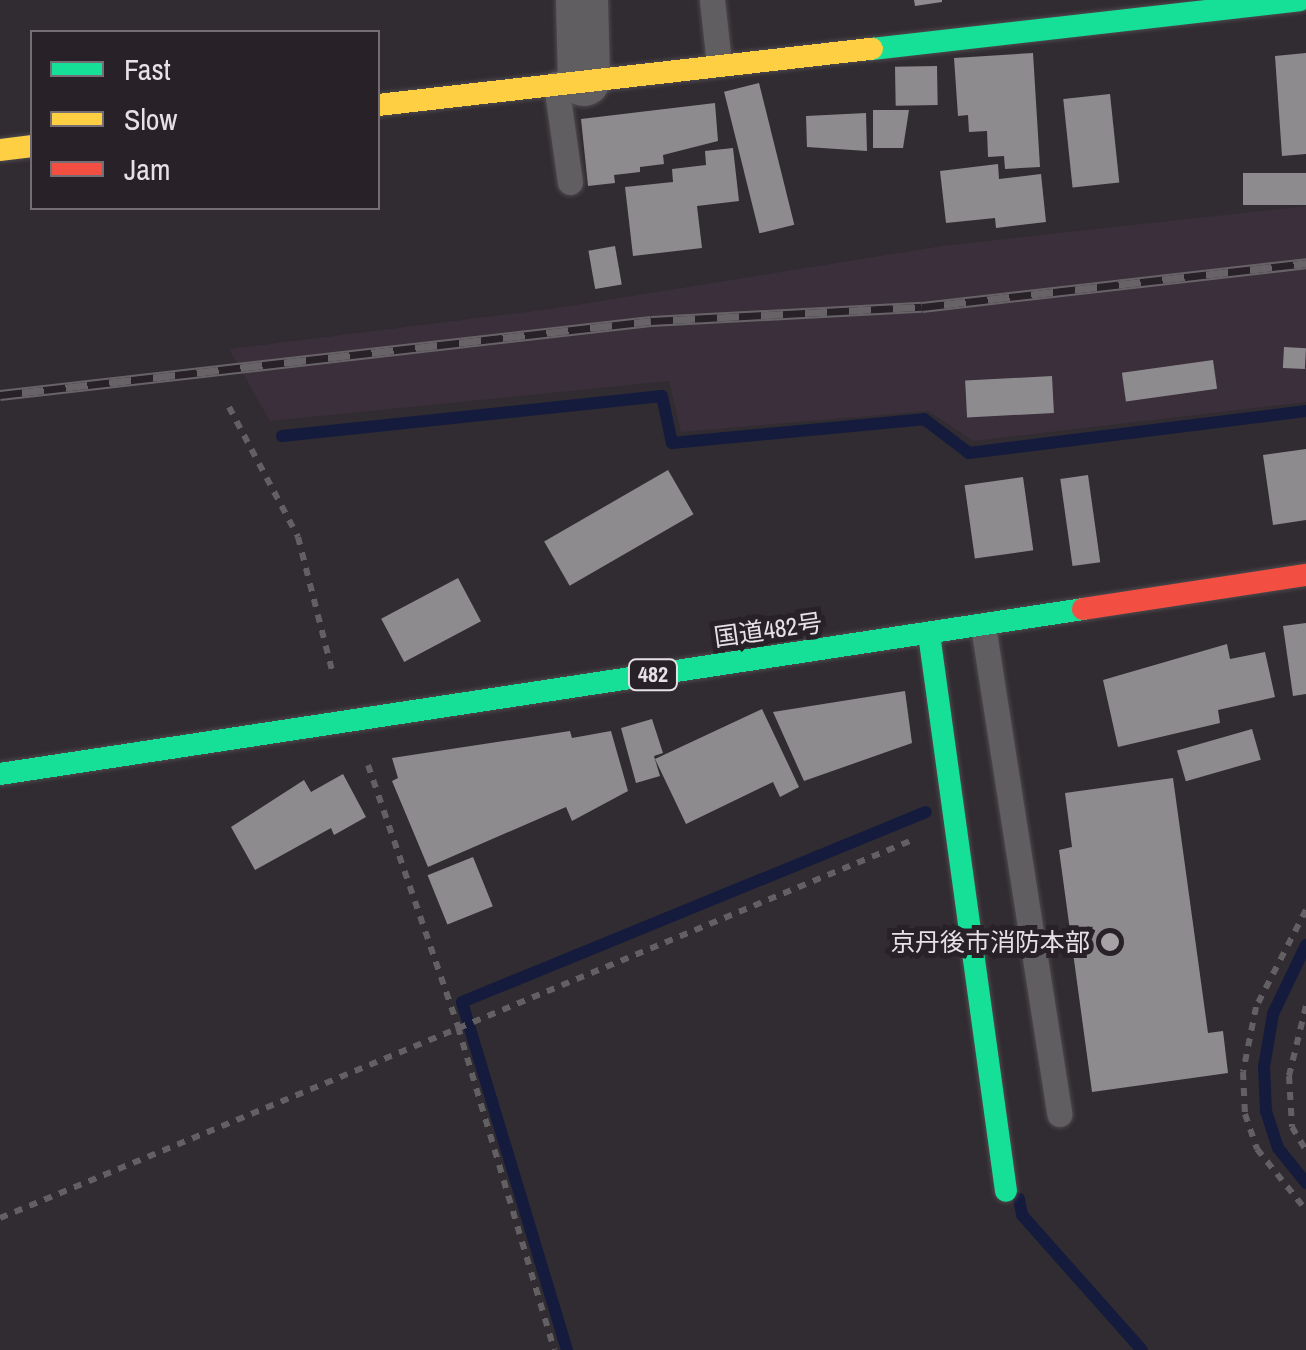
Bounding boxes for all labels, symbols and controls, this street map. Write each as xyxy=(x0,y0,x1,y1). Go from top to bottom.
legend xyxy=(30,30,380,210)
text: Fast xyxy=(124,49,171,89)
text: Slow xyxy=(124,99,177,139)
text: Jam xyxy=(124,149,170,189)
street label: 国道482号 xyxy=(712,608,824,652)
road number: 482 xyxy=(626,658,680,692)
place label: 京丹後市消防本部 xyxy=(890,927,1090,957)
marker: 京丹後市消防本部 xyxy=(1099,931,1121,953)

